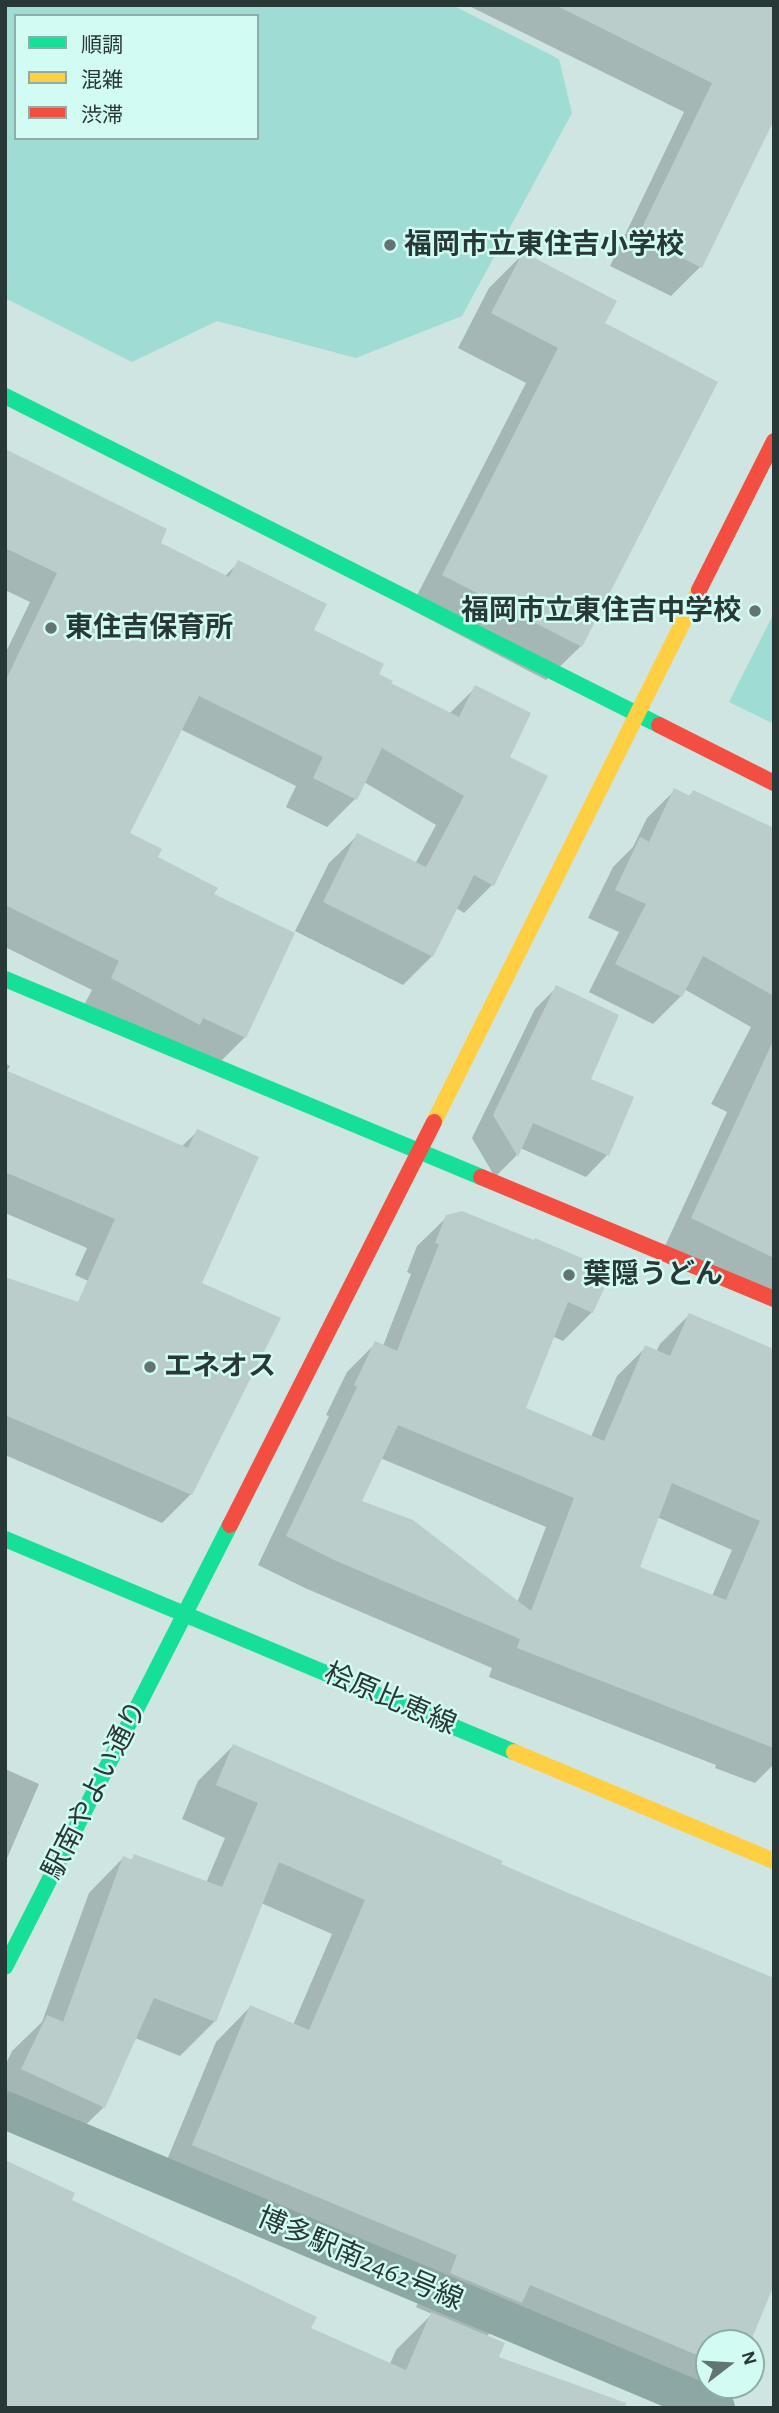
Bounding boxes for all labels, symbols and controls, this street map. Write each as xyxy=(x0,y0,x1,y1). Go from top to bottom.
legend xyxy=(14,14,259,140)
text: 順調 xyxy=(81,35,123,56)
text: 混雑 xyxy=(81,70,123,91)
text: 渋滞 xyxy=(81,105,123,126)
place label: 福岡市立東住吉小学校 xyxy=(404,228,684,262)
marker: 福岡市立東住吉小学校 xyxy=(382,237,398,253)
place label: 福岡市立東住吉中学校 xyxy=(461,594,741,628)
marker: 福岡市立東住吉中学校 xyxy=(747,603,763,619)
place label: 東住吉保育所 xyxy=(65,611,233,645)
marker: 東住吉保育所 xyxy=(43,620,59,636)
place label: 葉隠うどん xyxy=(583,1258,723,1292)
marker: 葉隠うどん xyxy=(561,1267,577,1283)
place label: エネオス xyxy=(164,1350,276,1384)
marker: エネオス xyxy=(142,1359,158,1375)
street label: 桧原比恵線 xyxy=(319,1656,461,1742)
street label: 駅南やよい通り xyxy=(36,1695,154,1885)
street label: 博多駅南2462号線 xyxy=(252,2201,468,2317)
north arrow xyxy=(695,2329,765,2399)
text: N xyxy=(738,2349,760,2367)

